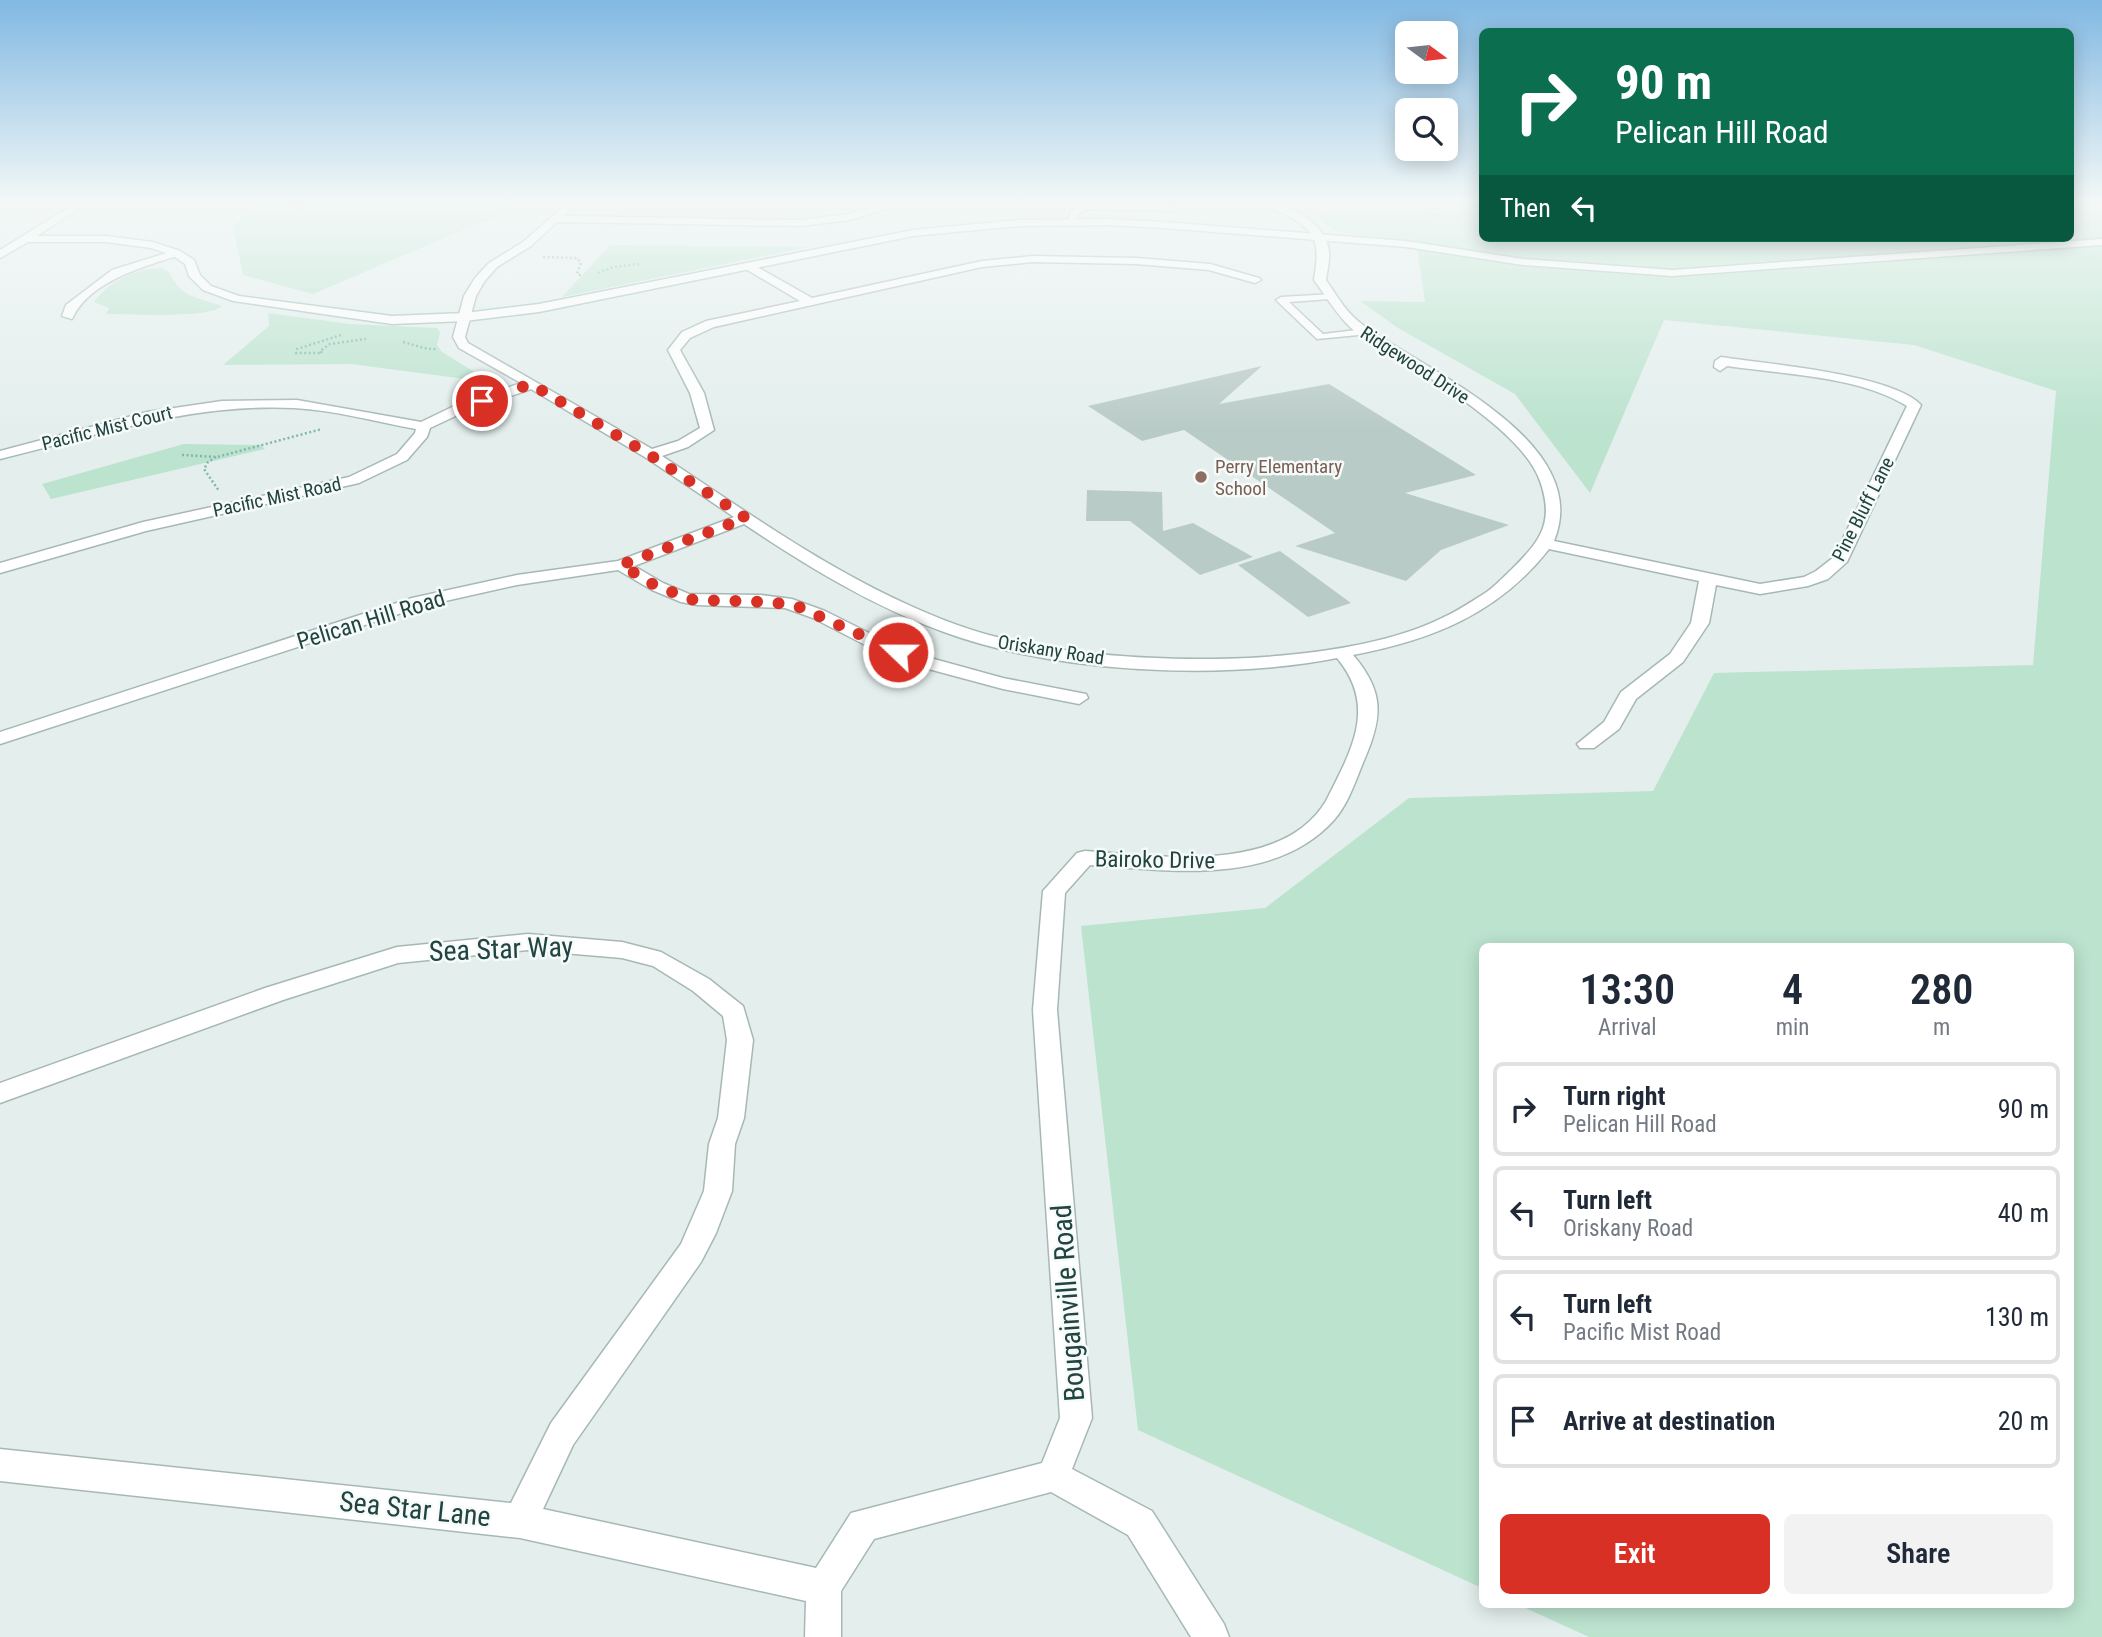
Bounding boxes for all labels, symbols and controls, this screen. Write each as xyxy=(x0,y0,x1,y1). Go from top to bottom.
north arrow xyxy=(1395,21,1458,84)
map controls xyxy=(1395,21,1458,161)
text: 90 m xyxy=(1615,54,1712,111)
icon: right xyxy=(1500,56,1591,147)
button: search xyxy=(1395,98,1458,161)
text: Pelican Hill Road xyxy=(1615,113,1829,151)
icon: left xyxy=(1565,189,1603,227)
text: Then xyxy=(1500,193,1551,223)
street label: Ridgewood Drive xyxy=(1356,321,1474,409)
pin xyxy=(452,371,512,431)
icon: arrive xyxy=(463,382,501,420)
street label: Pacific Mist Court xyxy=(39,401,175,455)
street label: Pine Bluff Lane xyxy=(1827,453,1899,565)
place label: Perry Elementary School xyxy=(1215,455,1342,500)
marker: Perry Elementary School xyxy=(1193,469,1209,485)
street label: Pacific Mist Road xyxy=(211,472,343,522)
street label: Pelican Hill Road xyxy=(294,585,448,655)
position arrow xyxy=(861,615,935,689)
street label: Oriskany Road xyxy=(996,630,1106,670)
street label: Bairoko Drive xyxy=(1095,845,1215,875)
street label: Sea Star Way xyxy=(428,930,574,968)
text: 13:30 xyxy=(1580,965,1675,1014)
text: 4 xyxy=(1782,965,1803,1014)
text: 280 xyxy=(1910,965,1973,1014)
text: Arrival xyxy=(1598,1014,1657,1041)
text: min xyxy=(1776,1014,1809,1041)
text: m xyxy=(1933,1014,1950,1041)
text: Turn right xyxy=(1563,1081,1665,1111)
icon: right xyxy=(1504,1090,1542,1128)
text: 90 m xyxy=(1998,1094,2049,1124)
text: Pelican Hill Road xyxy=(1563,1111,1717,1138)
text: Turn left xyxy=(1563,1185,1652,1215)
icon: left xyxy=(1504,1194,1542,1232)
text: 40 m xyxy=(1998,1198,2049,1228)
street label: Bougainville Road xyxy=(1045,1204,1091,1402)
text: Oriskany Road xyxy=(1563,1215,1693,1242)
text: Turn left xyxy=(1563,1289,1652,1319)
icon: left xyxy=(1504,1298,1542,1336)
text: 130 m xyxy=(1985,1302,2049,1332)
text: Pacific Mist Road xyxy=(1563,1319,1721,1346)
icon: arrive xyxy=(1504,1402,1542,1440)
text: Arrive at destination xyxy=(1563,1406,1775,1436)
text: 20 m xyxy=(1998,1406,2049,1436)
street label: Sea Star Lane xyxy=(338,1485,492,1533)
button: Exit xyxy=(1500,1514,1770,1594)
button: Share xyxy=(1784,1514,2053,1594)

